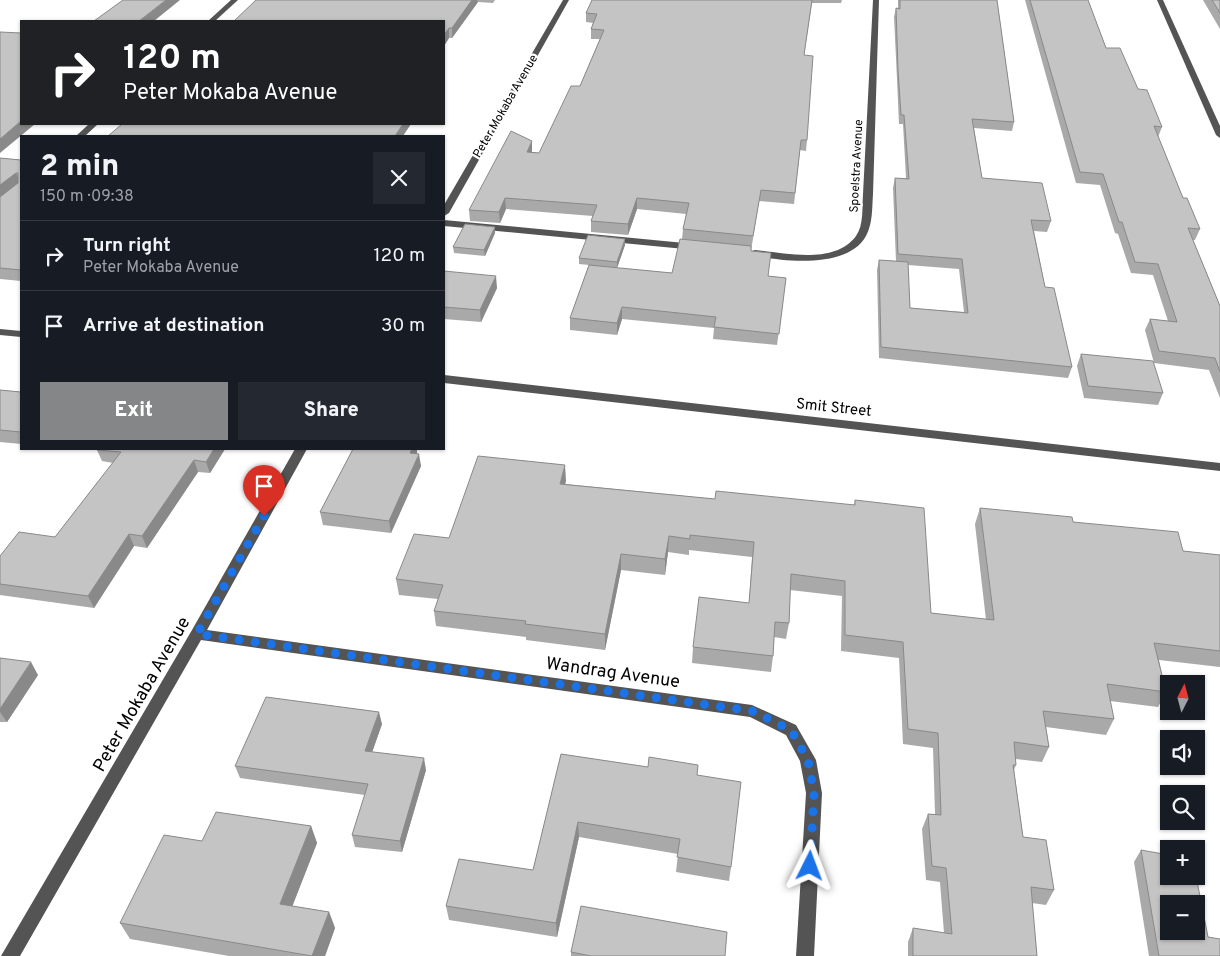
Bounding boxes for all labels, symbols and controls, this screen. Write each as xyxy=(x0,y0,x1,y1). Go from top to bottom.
text: 120 m xyxy=(123,37,221,81)
icon: right xyxy=(40,40,105,105)
street label: Peter Mokaba Avenue xyxy=(470,52,542,161)
text: Peter Mokaba Avenue xyxy=(123,80,337,107)
street label: Spoelstra Avenue xyxy=(847,119,867,213)
text: 2 min xyxy=(40,149,119,186)
button: close xyxy=(373,152,425,204)
text: 150 m · 09:38 xyxy=(40,187,134,207)
text: Turn right xyxy=(83,234,171,258)
icon: right xyxy=(40,242,68,270)
text: 120 m xyxy=(374,244,425,268)
text: Peter Mokaba Avenue xyxy=(83,258,239,278)
icon: arrive xyxy=(40,312,68,340)
text: Arrive at destination xyxy=(83,314,264,338)
text: 30 m xyxy=(381,314,425,338)
button: Exit xyxy=(40,382,228,440)
button: Share xyxy=(238,382,425,440)
street label: Smit Street xyxy=(795,395,873,422)
pin xyxy=(243,465,285,516)
icon: arrive xyxy=(250,472,278,500)
street label: Peter Mokaba Avenue xyxy=(89,613,196,776)
street label: Wandrag Avenue xyxy=(544,653,681,694)
north arrow xyxy=(1160,675,1205,720)
map controls xyxy=(1160,675,1205,940)
button: sound xyxy=(1160,730,1205,775)
button: search xyxy=(1160,785,1205,830)
position arrow xyxy=(783,839,835,891)
button: + xyxy=(1160,840,1205,885)
button: − xyxy=(1160,895,1205,940)

